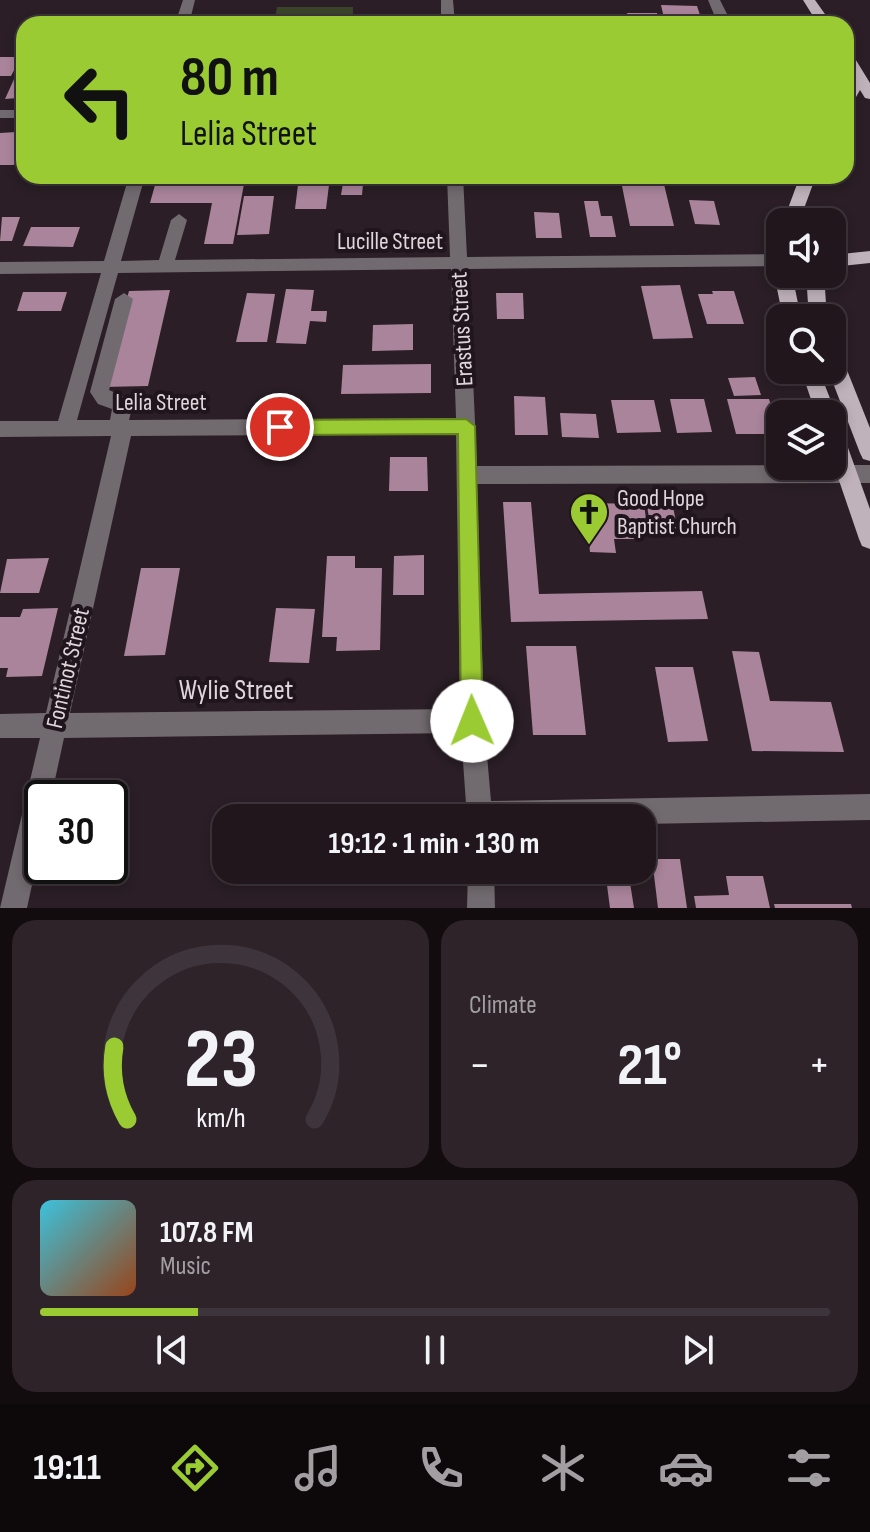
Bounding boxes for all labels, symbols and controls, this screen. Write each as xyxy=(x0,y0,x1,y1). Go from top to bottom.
text: 80 m xyxy=(180,45,279,112)
icon: left xyxy=(48,48,152,152)
text: Lelia Street xyxy=(180,113,317,156)
map controls xyxy=(766,208,846,480)
button: sound xyxy=(766,208,846,288)
street label: Lucille Street xyxy=(337,227,443,256)
street label: Erastus Street xyxy=(445,271,479,387)
button: search xyxy=(766,304,846,384)
street label: Lelia Street xyxy=(115,388,207,417)
pin xyxy=(246,393,314,461)
button: layers xyxy=(766,400,846,480)
icon: arrive xyxy=(258,405,302,449)
place label: Good Hope Baptist Church xyxy=(617,484,737,541)
church icon: Good Hope Baptist Church xyxy=(568,491,610,546)
street label: Fontinot Street xyxy=(40,605,96,731)
street label: Wylie Street xyxy=(179,674,293,707)
position arrow xyxy=(430,679,514,763)
speed limit sign: 30 xyxy=(24,780,128,884)
text: 19:12 · 1 min · 130 m xyxy=(329,826,539,862)
text: Climate xyxy=(469,990,537,1021)
text: 23 xyxy=(184,1011,257,1111)
text: 21° xyxy=(617,1030,682,1102)
text: − xyxy=(469,1039,491,1092)
text: + xyxy=(808,1039,830,1092)
text: km/h xyxy=(196,1101,245,1136)
text: 107.8 FM xyxy=(160,1215,253,1251)
text: Music xyxy=(160,1251,211,1282)
icon: previous xyxy=(150,1328,194,1372)
icon: pause xyxy=(413,1328,457,1372)
icon: next xyxy=(676,1328,720,1372)
icon: directions xyxy=(167,1440,223,1496)
icon: music xyxy=(290,1440,346,1496)
icon: phone xyxy=(413,1440,469,1496)
icon: climate xyxy=(535,1440,591,1496)
icon: car xyxy=(658,1440,714,1496)
icon: filters xyxy=(781,1440,837,1496)
text: 19:11 xyxy=(33,1447,101,1490)

